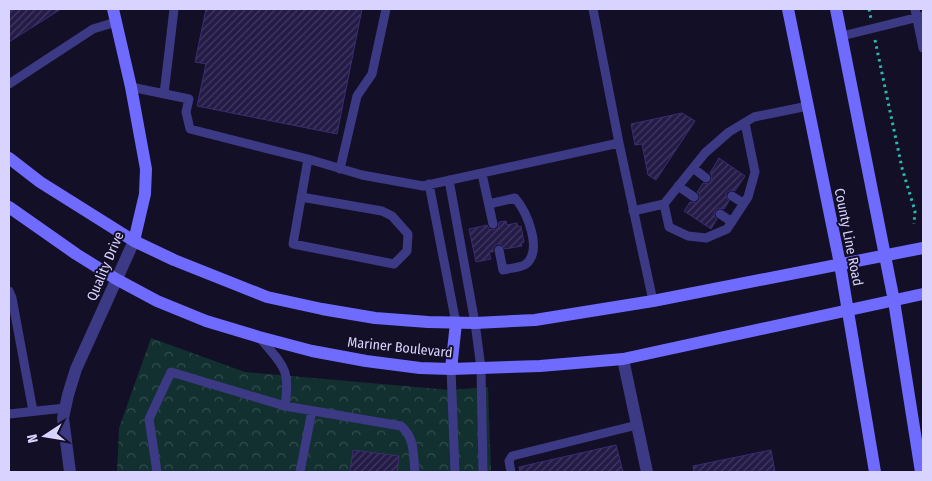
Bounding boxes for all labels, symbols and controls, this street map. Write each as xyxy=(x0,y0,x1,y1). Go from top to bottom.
street label: County Line Road xyxy=(831,187,866,287)
street label: Quality Drive xyxy=(83,229,128,303)
street label: Mariner Boulevard xyxy=(347,334,453,361)
north arrow xyxy=(20,411,70,461)
text: N xyxy=(24,433,42,444)

